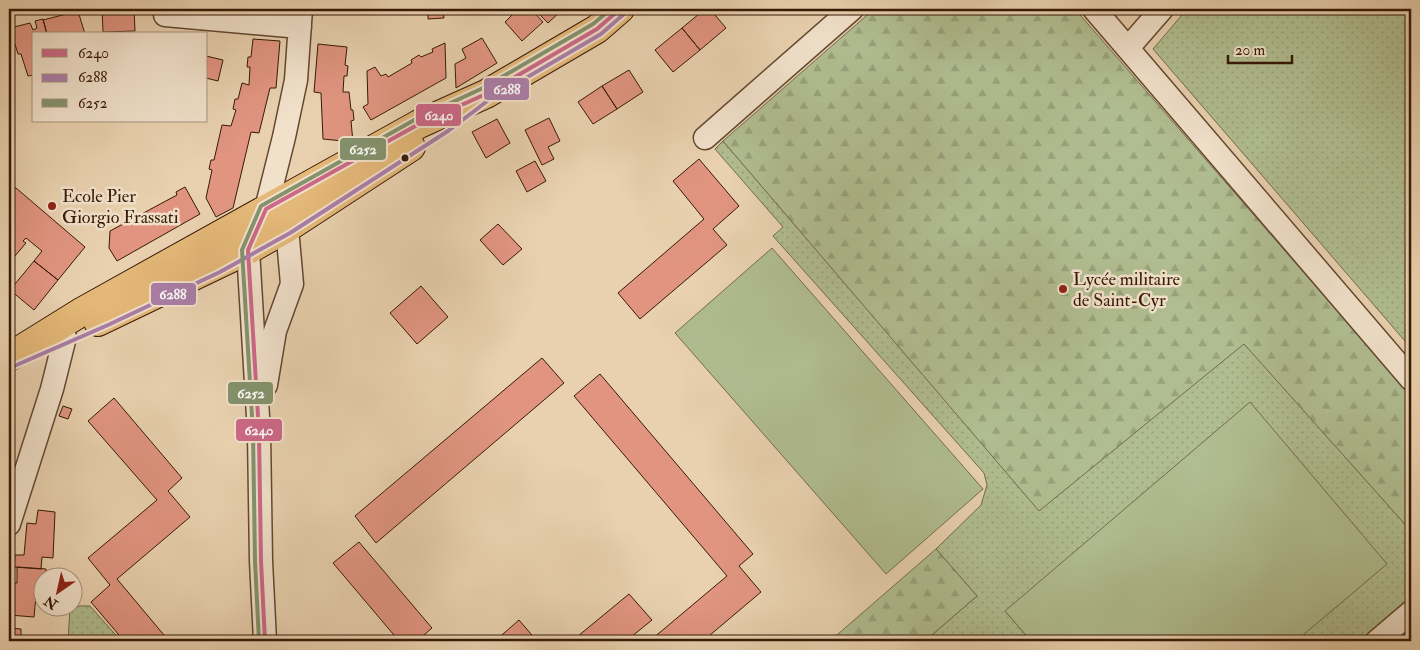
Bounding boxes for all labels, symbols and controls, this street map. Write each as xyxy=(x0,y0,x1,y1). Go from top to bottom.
legend xyxy=(32,32,208,122)
scale bar xyxy=(1228,32,1291,64)
text: 20 m xyxy=(1235,41,1265,60)
text: 6240 xyxy=(78,44,109,63)
text: 6288 xyxy=(78,68,107,87)
line badge: 6288 xyxy=(483,77,530,101)
text: 6288 xyxy=(493,81,521,98)
text: 6252 xyxy=(78,94,108,113)
line badge: 6240 xyxy=(415,103,462,127)
text: 6240 xyxy=(425,107,453,124)
line badge: 6252 xyxy=(339,137,387,161)
text: 6252 xyxy=(349,141,377,158)
unlabelled marker xyxy=(400,153,410,163)
place label: Ecole Pier Giorgio Frassati xyxy=(62,185,179,229)
marker: Ecole Pier Giorgio Frassati xyxy=(46,200,58,212)
place label: Lycée militaire de Saint-Cyr xyxy=(1073,268,1181,312)
line badge: 6288 xyxy=(150,282,197,306)
marker: Lycée militaire de Saint-Cyr xyxy=(1057,283,1069,295)
text: 6288 xyxy=(159,286,187,303)
line badge: 6252 xyxy=(227,381,274,405)
text: 6252 xyxy=(237,385,265,402)
line badge: 6240 xyxy=(235,418,283,442)
text: 6240 xyxy=(245,422,273,439)
north arrow xyxy=(32,568,82,618)
text: N xyxy=(41,592,62,613)

